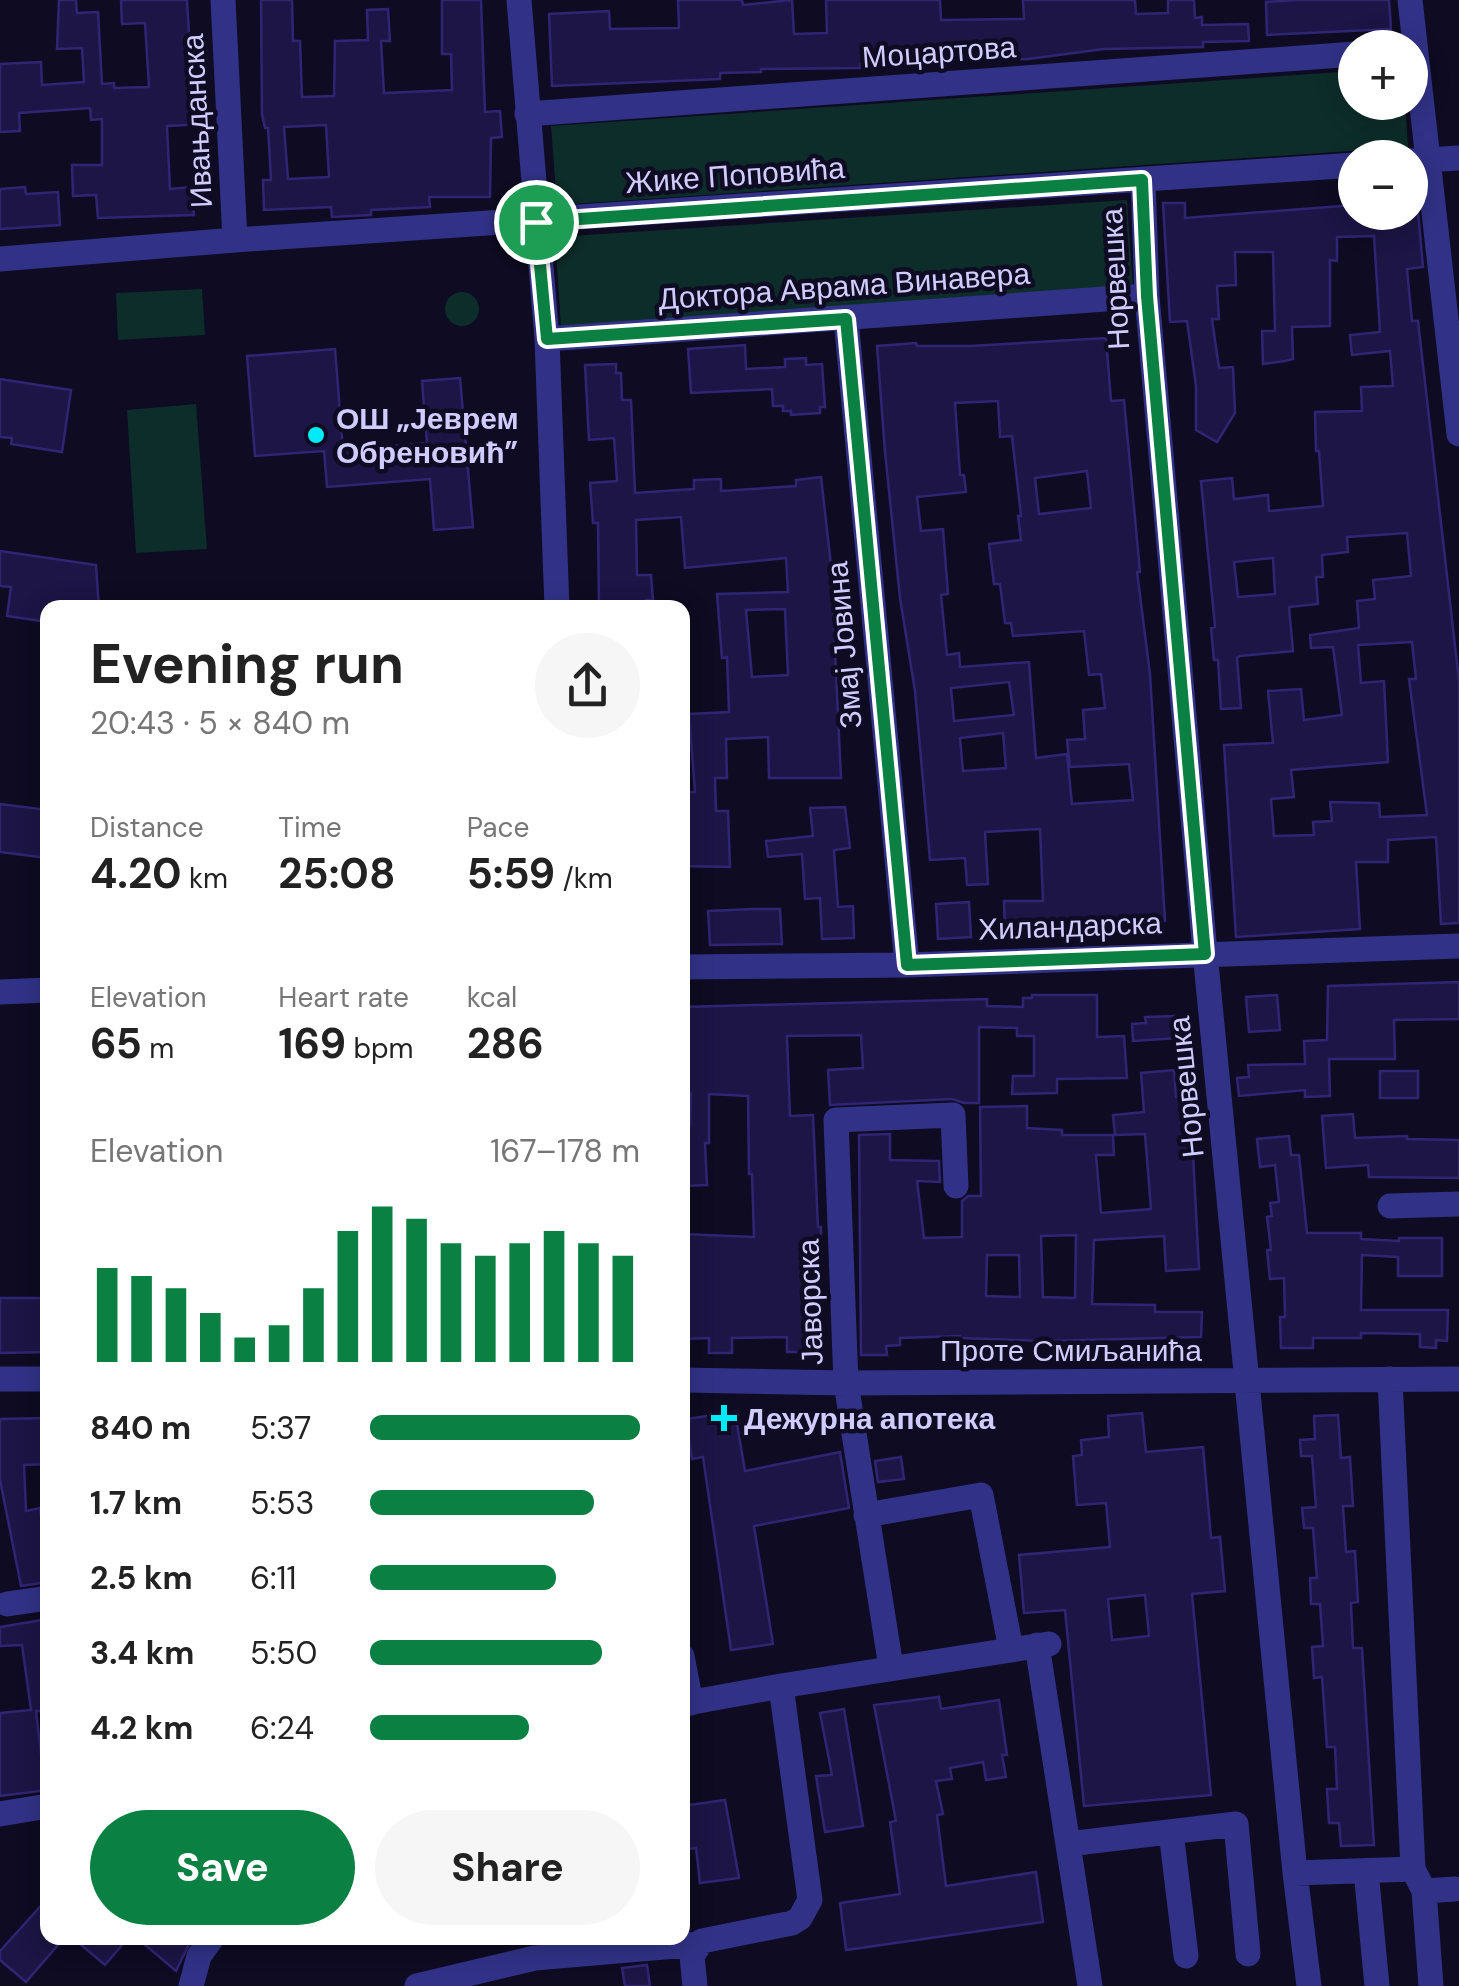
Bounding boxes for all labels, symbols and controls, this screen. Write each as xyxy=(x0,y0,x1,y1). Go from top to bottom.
street label: Моцартова xyxy=(861,27,1018,77)
map controls xyxy=(1338,30,1428,230)
button: + xyxy=(1338,30,1428,120)
street label: Ивањданска xyxy=(173,33,221,209)
button: − xyxy=(1338,140,1428,230)
street label: Жике Поповића xyxy=(624,148,846,202)
pin xyxy=(494,180,579,265)
icon: arrive xyxy=(509,195,564,250)
street label: Норвешка xyxy=(1092,207,1138,351)
street label: Доктора Аврама Винавера xyxy=(657,254,1031,318)
place label: ОШ „Јеврем Обреновић” xyxy=(336,399,519,472)
marker: ОШ „Јеврем Обреновић” xyxy=(305,424,327,446)
street label: Змај Јовина xyxy=(817,559,871,730)
text: Evening run xyxy=(90,628,404,700)
button: share xyxy=(535,633,640,738)
text: 20:43 · 5 × 840 m xyxy=(90,702,350,744)
text: Distance xyxy=(90,809,204,846)
text: Time xyxy=(278,809,342,846)
text: Pace xyxy=(467,809,529,846)
text: 4.20 xyxy=(90,846,182,901)
text: 25:08 xyxy=(278,846,396,901)
text: 5:59 xyxy=(467,846,555,901)
text: km xyxy=(182,860,228,897)
text: /km xyxy=(555,860,613,897)
street label: Хиландарска xyxy=(977,903,1163,949)
text: Elevation xyxy=(90,979,207,1016)
text: Heart rate xyxy=(278,979,409,1016)
text: kcal xyxy=(467,979,517,1016)
street label: Норвешка xyxy=(1159,1014,1213,1160)
text: 65 xyxy=(90,1016,142,1071)
text: 169 xyxy=(278,1016,346,1071)
text: 286 xyxy=(467,1016,544,1071)
text: m xyxy=(142,1030,174,1067)
text: bpm xyxy=(346,1030,414,1067)
text: Elevation xyxy=(90,1130,223,1172)
text: 167–178 m xyxy=(490,1130,640,1172)
street label: Јаворска xyxy=(788,1238,832,1366)
street label: Проте Смиљанића xyxy=(940,1331,1202,1370)
place label: Дежурна апотека xyxy=(744,1399,996,1438)
text: 840 m xyxy=(90,1407,191,1449)
text: 5:37 xyxy=(250,1407,311,1449)
marker: Дежурна апотека xyxy=(713,1407,735,1429)
text: 1.7 km xyxy=(90,1482,182,1524)
text: 5:53 xyxy=(250,1482,314,1524)
text: 2.5 km xyxy=(90,1557,193,1599)
text: 6:11 xyxy=(250,1557,297,1599)
text: 3.4 km xyxy=(90,1632,194,1674)
text: 5:50 xyxy=(250,1632,317,1674)
text: 4.2 km xyxy=(90,1707,193,1749)
text: 6:24 xyxy=(250,1707,314,1749)
button: Save xyxy=(90,1810,355,1925)
button: Share xyxy=(375,1810,640,1925)

